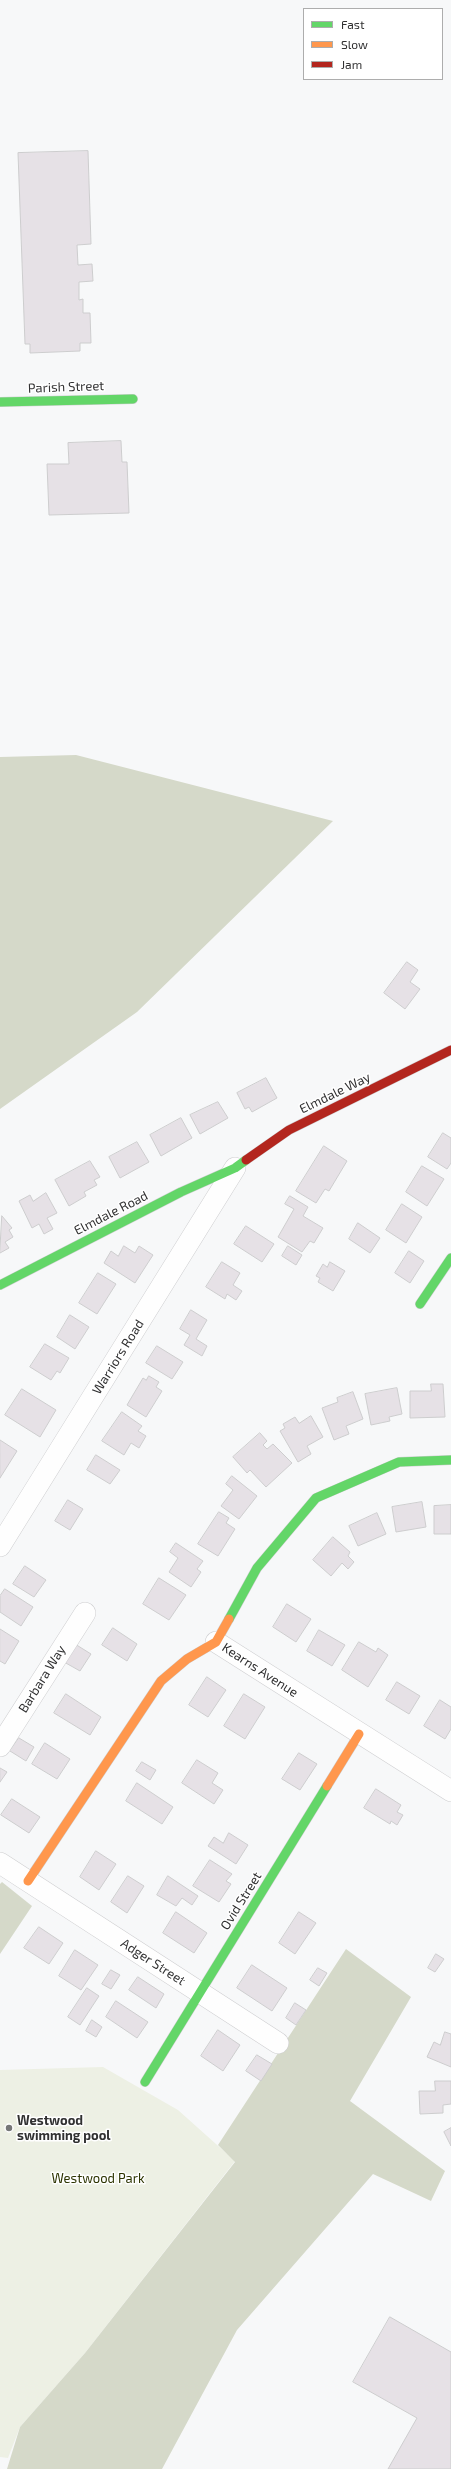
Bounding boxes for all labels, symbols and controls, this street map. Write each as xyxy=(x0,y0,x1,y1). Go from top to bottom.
legend xyxy=(303,8,443,80)
text: Fast xyxy=(341,17,364,31)
text: Slow xyxy=(341,37,368,51)
text: Jam xyxy=(341,57,362,71)
street label: Parish Street xyxy=(28,378,104,396)
street label: Elmdale Way xyxy=(297,1069,373,1117)
street label: Elmdale Road xyxy=(71,1188,151,1238)
street label: Warriors Road xyxy=(89,1317,147,1397)
street label: Kearns Avenue xyxy=(219,1640,301,1700)
street label: Barbara Way xyxy=(15,1642,69,1716)
street label: Ovid Street xyxy=(217,1869,265,1933)
street label: Adger Street xyxy=(118,1935,188,1989)
place label: Westwood swimming pool xyxy=(17,2113,111,2144)
marker: Westwood swimming pool xyxy=(4,2123,14,2133)
park label: Westwood Park xyxy=(51,2171,145,2187)

